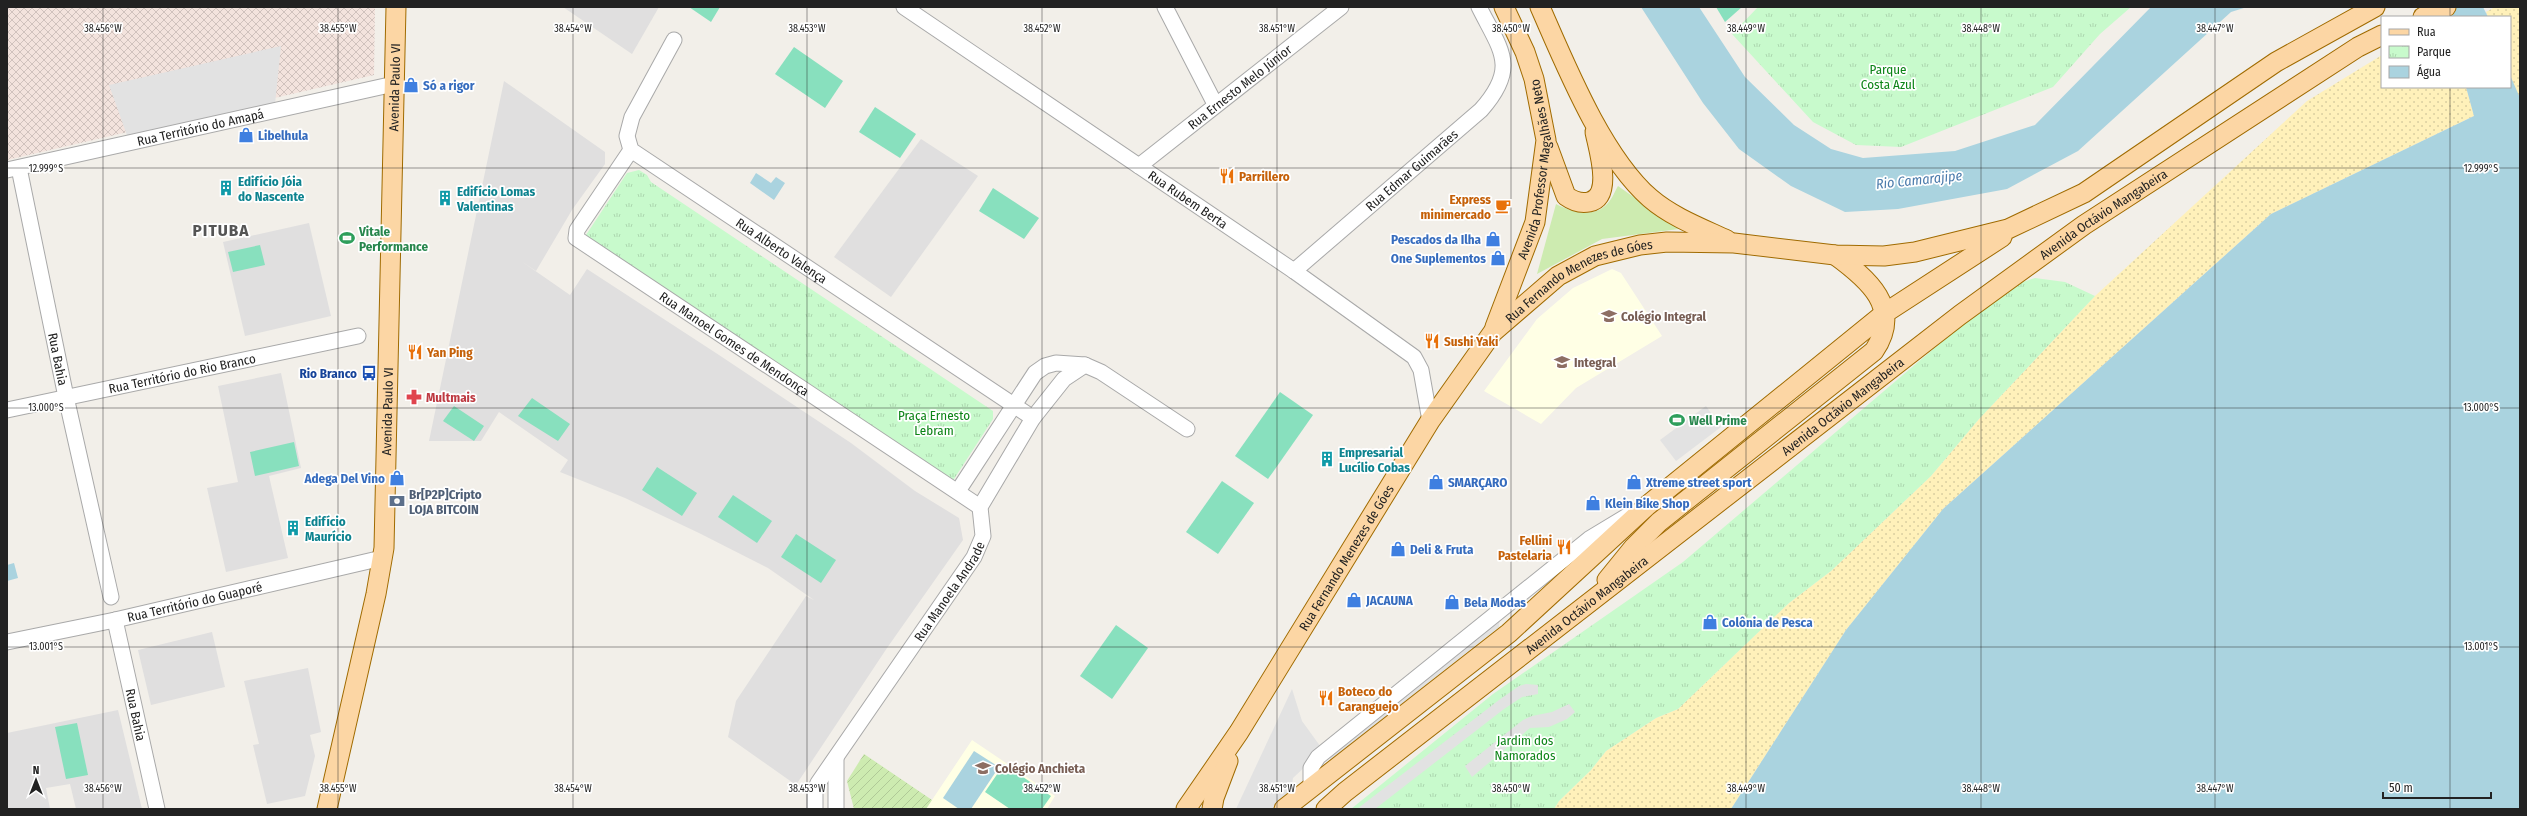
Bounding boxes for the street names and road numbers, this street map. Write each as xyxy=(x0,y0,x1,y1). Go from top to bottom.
street label: Rua Ernesto Melo Júnior xyxy=(1185,41,1295,132)
street label: Avenida Paulo VI xyxy=(386,43,403,132)
street label: Avenida Professor Magalhães Neto xyxy=(1514,78,1554,261)
street label: Rua Território do Amapá xyxy=(136,106,265,148)
street label: Rua Edmar Guimarães xyxy=(1362,126,1461,214)
street label: Avenida Octávio Mangabeira xyxy=(2036,166,2170,262)
street label: Rua Rubem Berta xyxy=(1146,167,1230,231)
street label: Rua Alberto Valença xyxy=(733,215,830,286)
street label: Rua Fernando Menezes de Góes xyxy=(1502,236,1654,326)
street label: Rua Manoel Gomes de Mendonça xyxy=(657,288,812,399)
street label: Rua Bahia xyxy=(45,331,71,387)
street label: Rua Território do Rio Branco xyxy=(107,350,257,396)
street label: Avenida Octávio Mangabeira xyxy=(1778,354,1906,458)
street label: Avenida Paulo VI xyxy=(379,367,396,455)
street label: Rua Fernando Menezes de Góes xyxy=(1296,482,1397,633)
street label: Rua Manoela Andrade xyxy=(911,539,987,644)
street label: Avenida Octávio Mangabeira xyxy=(1522,553,1650,657)
street label: Rua Território do Guaporé xyxy=(126,579,264,624)
street label: Rua Bahia xyxy=(123,687,149,742)

